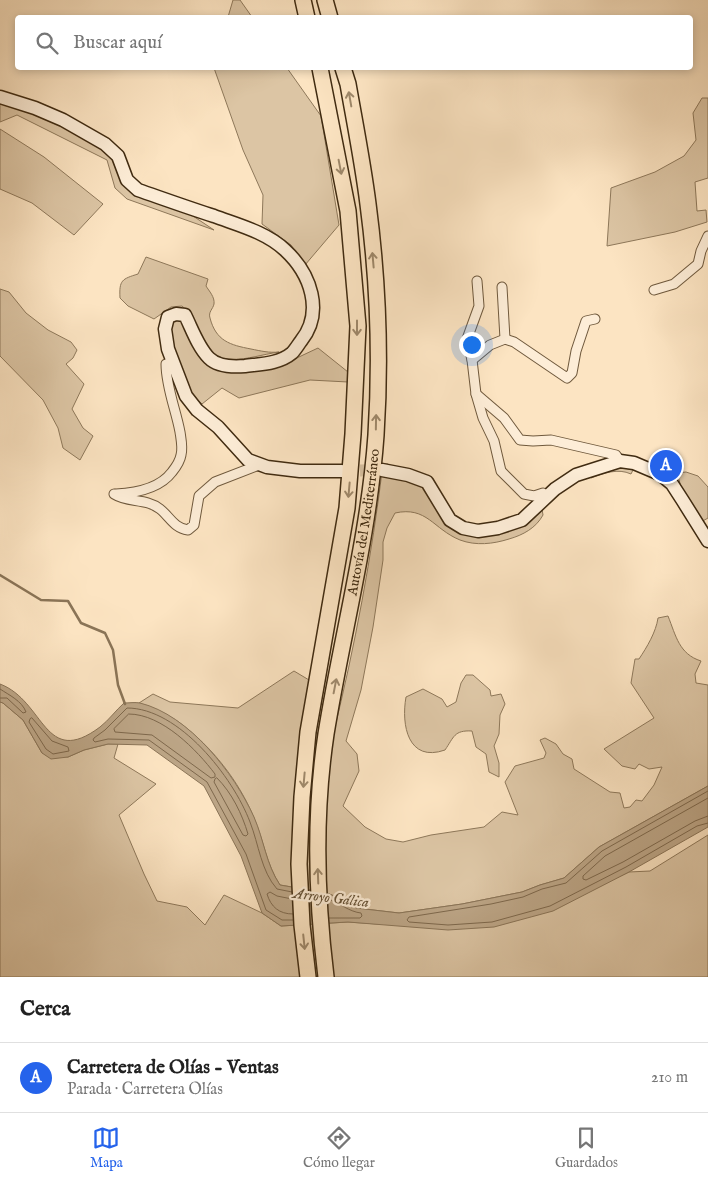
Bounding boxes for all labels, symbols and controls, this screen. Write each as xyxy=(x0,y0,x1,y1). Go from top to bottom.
search box xyxy=(15,15,693,70)
icon: search xyxy=(33,29,61,57)
text: Buscar aquí xyxy=(73,31,162,55)
one-way arrow xyxy=(345,91,355,107)
one-way arrow xyxy=(335,158,345,174)
one-way arrow xyxy=(368,252,378,268)
one-way arrow xyxy=(352,320,362,336)
your location xyxy=(459,332,485,358)
one-way arrow xyxy=(371,414,381,430)
street label: Autovía del Mediterráneo xyxy=(343,447,384,598)
pin: A xyxy=(650,447,682,485)
one-way arrow xyxy=(344,482,353,498)
one-way arrow xyxy=(331,679,341,695)
one-way arrow xyxy=(299,772,308,788)
one-way arrow xyxy=(313,868,323,884)
water label: Arroyo Gálica xyxy=(290,884,370,912)
one-way arrow xyxy=(299,934,309,950)
text: Cerca xyxy=(20,996,70,1023)
text: Carretera de Olías - Ventas xyxy=(67,1056,279,1080)
text: A xyxy=(31,1068,41,1088)
text: 210 m xyxy=(651,1068,688,1088)
text: Parada · Carretera Olías xyxy=(67,1080,223,1100)
tab: Mapa xyxy=(90,1124,123,1172)
tab: Cómo llegar xyxy=(303,1124,375,1172)
tab: Guardados xyxy=(555,1124,618,1172)

